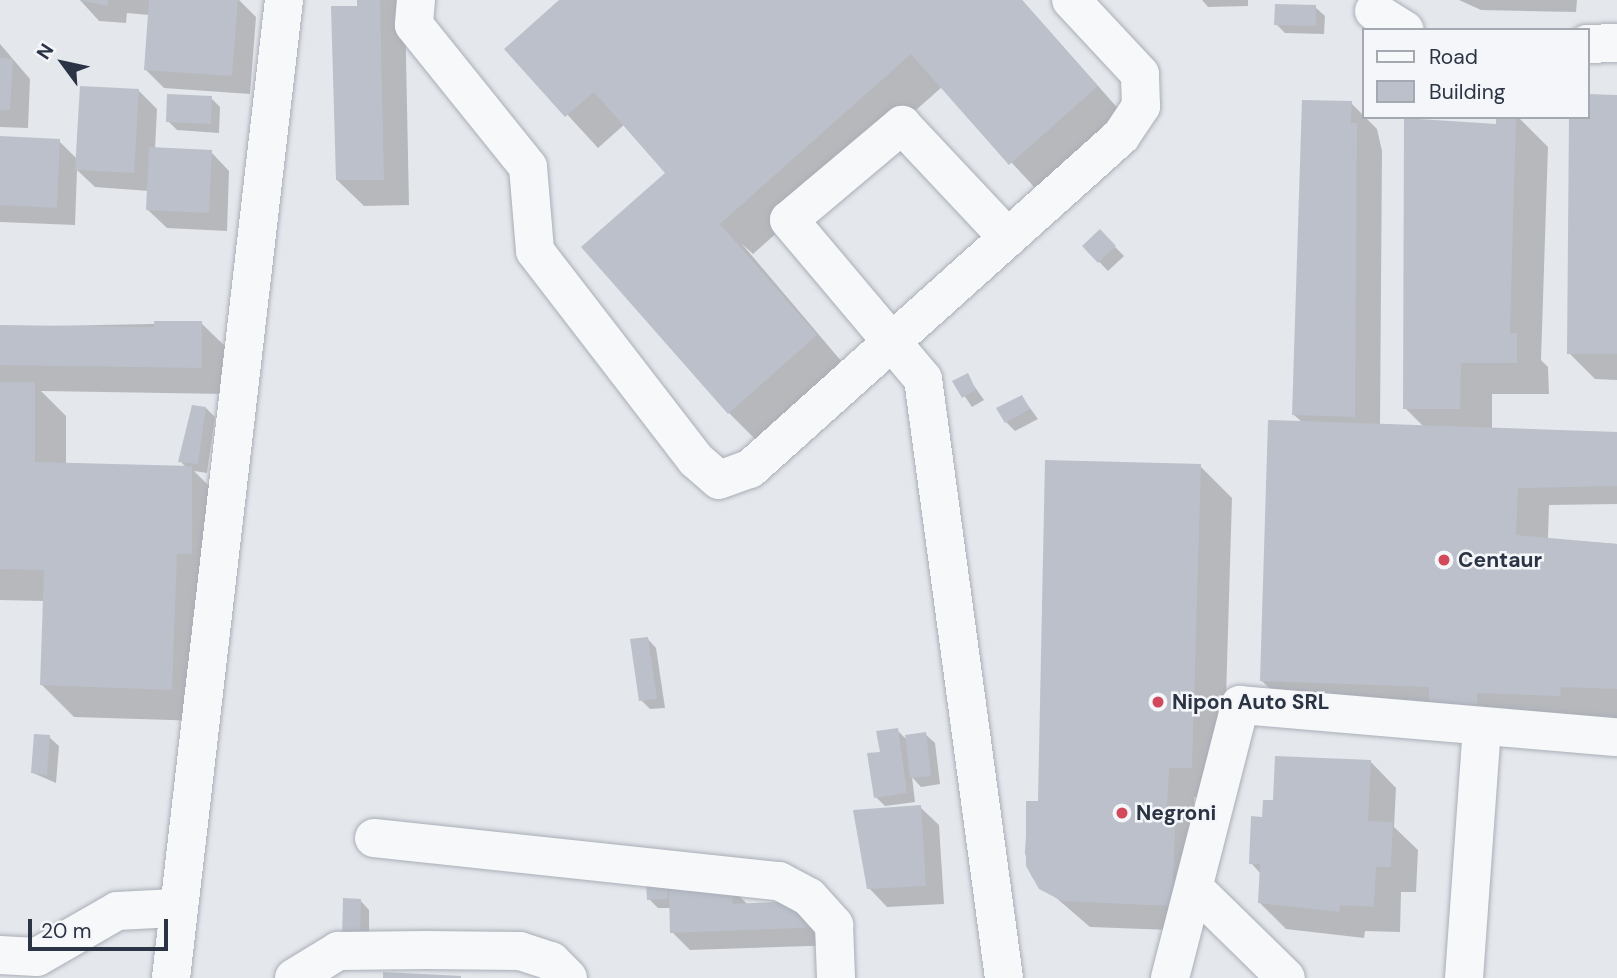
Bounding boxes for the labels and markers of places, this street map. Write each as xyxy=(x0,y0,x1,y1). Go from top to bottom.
place label: Centaur xyxy=(1458,547,1542,573)
marker: Centaur xyxy=(1436,552,1452,568)
place label: Nipon Auto SRL xyxy=(1172,689,1329,715)
marker: Nipon Auto SRL xyxy=(1150,694,1166,710)
place label: Negroni xyxy=(1136,800,1216,826)
marker: Negroni xyxy=(1114,805,1130,821)

